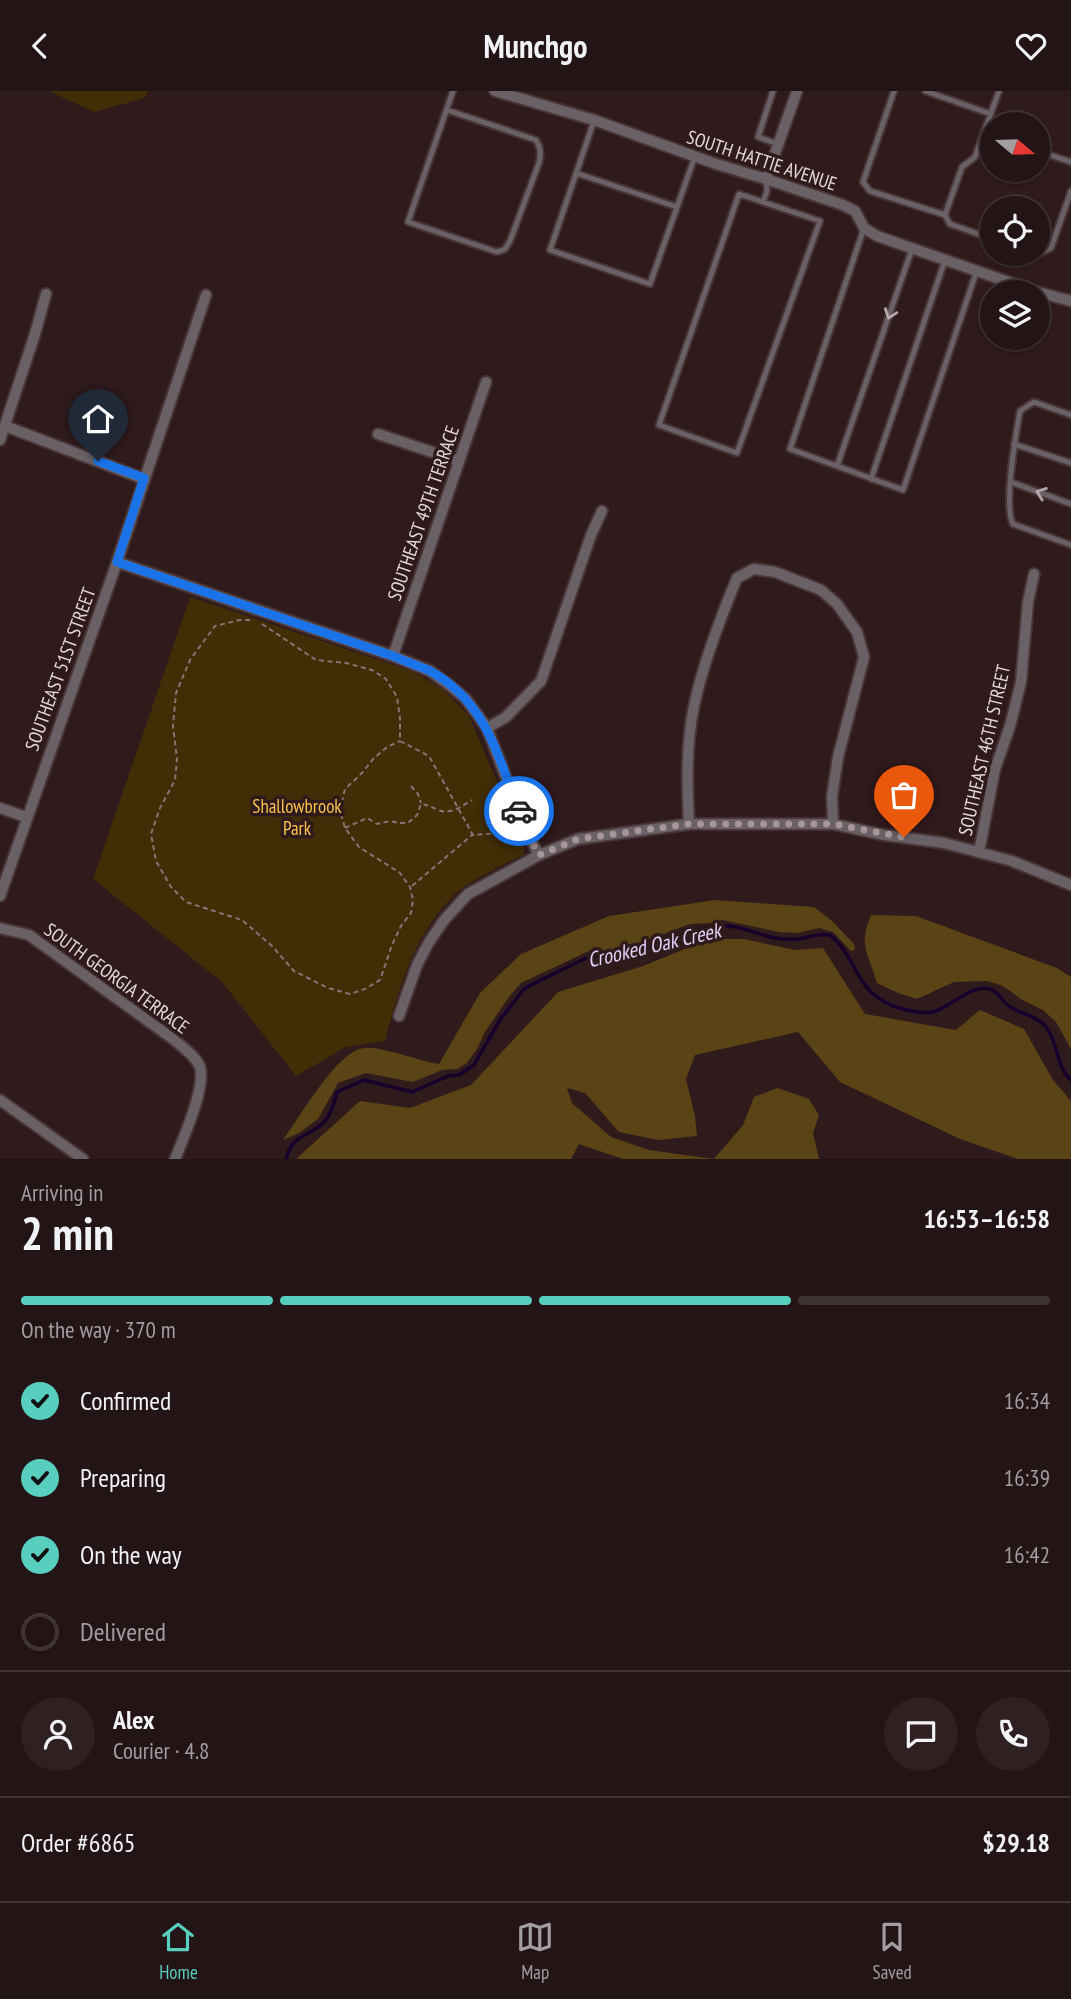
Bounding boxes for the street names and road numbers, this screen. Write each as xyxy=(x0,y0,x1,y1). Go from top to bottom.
street label: SOUTH HATTIE AVENUE xyxy=(684,124,840,196)
street label: SOUTHEAST 49TH TERRACE xyxy=(382,422,464,604)
street label: SOUTHEAST 51ST STREET xyxy=(19,584,101,754)
street label: SOUTHEAST 46TH STREET xyxy=(953,662,1015,838)
street label: SOUTH GEORGIA TERRACE xyxy=(40,917,194,1039)

